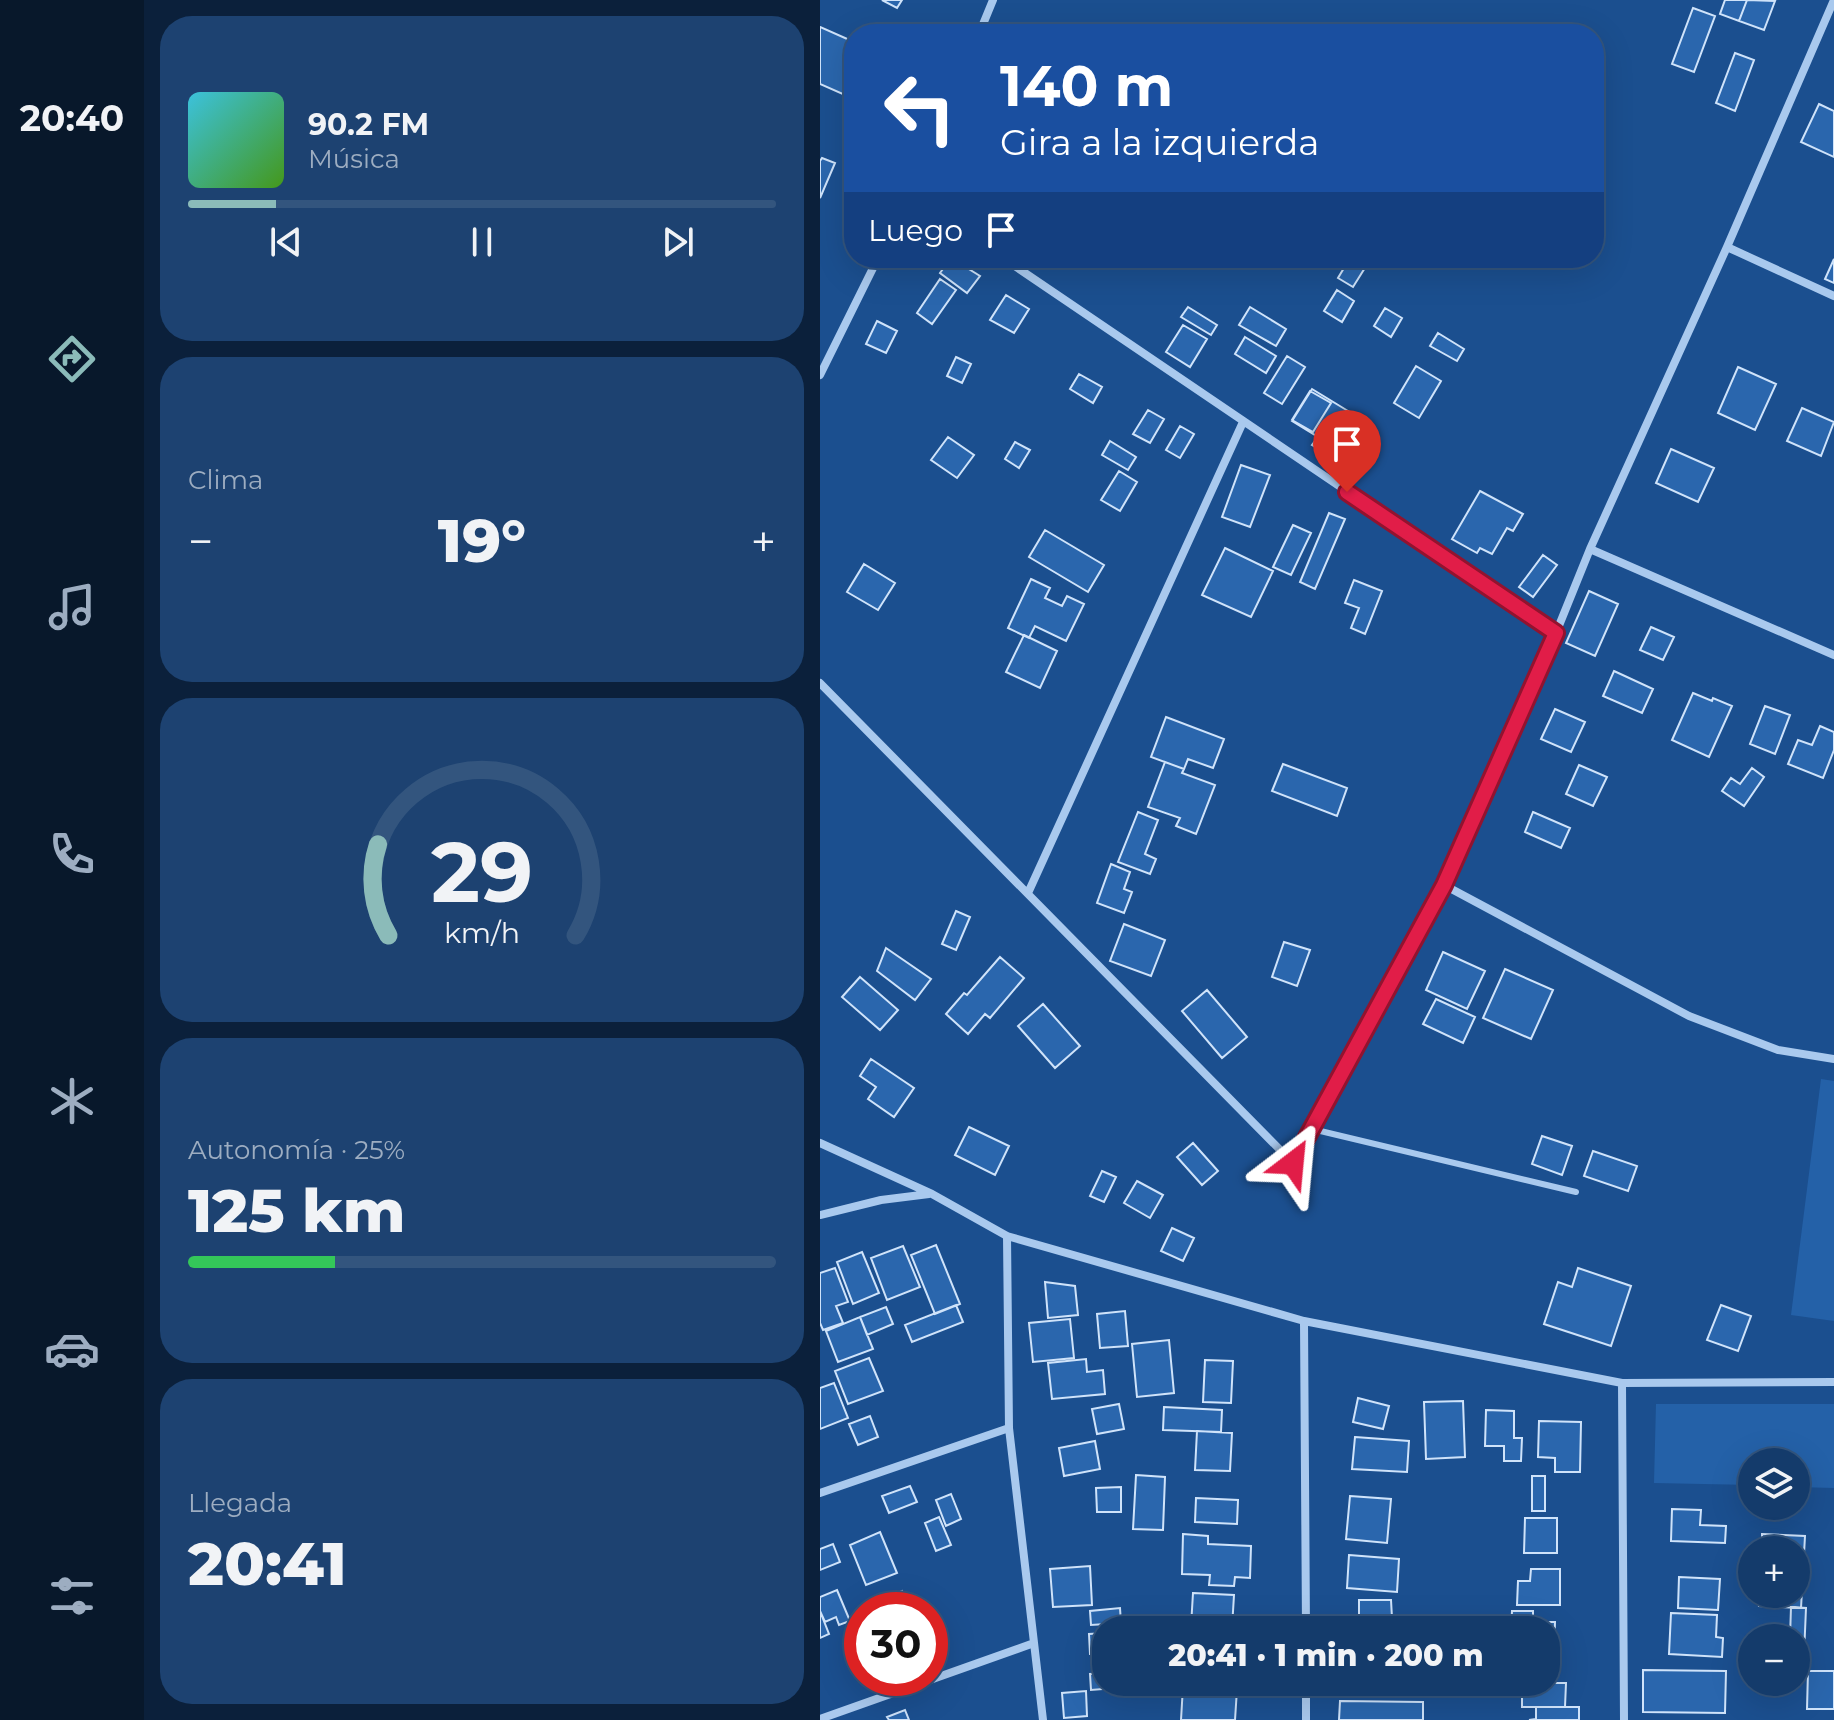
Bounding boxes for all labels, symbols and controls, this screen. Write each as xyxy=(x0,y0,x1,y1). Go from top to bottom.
text: 140 m xyxy=(1000,52,1173,120)
icon: left xyxy=(868,56,972,160)
text: 20:40 xyxy=(20,96,124,140)
text: 90.2 FM xyxy=(308,106,429,143)
text: Gira a la izquierda xyxy=(1000,120,1320,164)
text: Música xyxy=(308,143,400,175)
icon: arrive xyxy=(979,208,1023,252)
text: Luego xyxy=(868,212,963,249)
icon: previous xyxy=(264,220,308,264)
icon: pause xyxy=(460,220,504,264)
icon: next xyxy=(656,220,700,264)
icon: directions xyxy=(44,331,100,387)
pin xyxy=(1313,410,1381,492)
icon: arrive xyxy=(1325,422,1369,466)
text: Clima xyxy=(188,464,263,496)
text: 19° xyxy=(438,504,526,577)
text: − xyxy=(188,514,213,568)
text: + xyxy=(751,514,776,568)
icon: music xyxy=(44,579,100,635)
text: 29 xyxy=(431,821,533,923)
icon: phone xyxy=(44,826,100,882)
text: km/h xyxy=(444,915,520,950)
icon: climate xyxy=(44,1073,100,1129)
position arrow xyxy=(1251,1121,1335,1205)
text: Autonomía · 25% xyxy=(188,1134,405,1166)
text: 125 km xyxy=(188,1174,405,1247)
icon: car xyxy=(44,1321,100,1377)
map controls xyxy=(1738,1448,1810,1696)
button: layers xyxy=(1738,1448,1810,1520)
text: Llegada xyxy=(188,1487,292,1519)
text: 20:41 xyxy=(188,1527,347,1600)
button: + xyxy=(1738,1536,1810,1608)
icon: filters xyxy=(44,1568,100,1624)
speed limit sign: 30 xyxy=(844,1592,948,1696)
button: − xyxy=(1738,1624,1810,1696)
text: 20:41 · 1 min · 200 m xyxy=(1168,1637,1484,1674)

